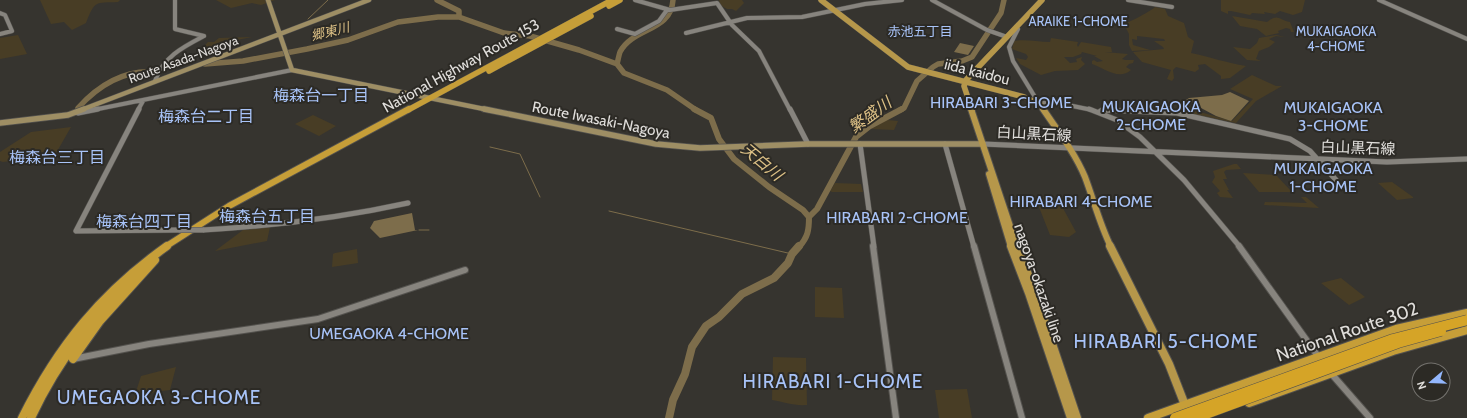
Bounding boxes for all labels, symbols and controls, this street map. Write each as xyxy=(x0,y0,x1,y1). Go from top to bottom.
district label: ARAIKE 1-CHOME xyxy=(1028,13,1128,29)
street label: National Highway Route 153 xyxy=(380,15,542,117)
water label: 郷東川 xyxy=(309,18,353,43)
district label: 赤池五丁目 xyxy=(887,23,953,39)
district label: MUKAIGAOKA 4-CHOME xyxy=(1296,23,1376,54)
street label: Route Asada-Nagoya xyxy=(126,31,241,86)
street label: iida kaidou xyxy=(942,55,1012,89)
district label: 梅森台一丁目 xyxy=(273,86,369,105)
water label: 繁盛川 xyxy=(845,92,897,137)
district label: HIRABARI 3-CHOME xyxy=(930,93,1072,112)
district label: MUKAIGAOKA 2-CHOME xyxy=(1101,97,1201,134)
street label: Route Iwasaki-Nagoya xyxy=(530,98,672,142)
district label: MUKAIGAOKA 3-CHOME xyxy=(1283,98,1383,135)
district label: 梅森台二丁目 xyxy=(158,107,254,126)
street label: 白山黒石線 xyxy=(996,123,1072,145)
street label: 白山黒石線 xyxy=(1320,138,1396,158)
water label: 天白川 xyxy=(738,139,788,186)
district label: 梅森台三丁目 xyxy=(9,148,105,167)
district label: MUKAIGAOKA 1-CHOME xyxy=(1273,159,1373,196)
district label: HIRABARI 4-CHOME xyxy=(1010,192,1153,211)
district label: 梅森台五丁目 xyxy=(219,207,315,226)
district label: HIRABARI 2-CHOME xyxy=(826,208,968,227)
district label: 梅森台四丁目 xyxy=(96,212,192,231)
street label: nagoya-okazaki line xyxy=(1010,221,1068,345)
street label: National Route 302 xyxy=(1273,297,1421,367)
district label: UMEGAOKA 4-CHOME xyxy=(309,324,469,343)
district label: HIRABARI 5-CHOME xyxy=(1074,330,1258,353)
north arrow xyxy=(1411,362,1451,402)
district label: HIRABARI 1-CHOME xyxy=(743,370,923,393)
text: N xyxy=(1414,379,1429,391)
district label: UMEGAOKA 3-CHOME xyxy=(57,386,261,409)

